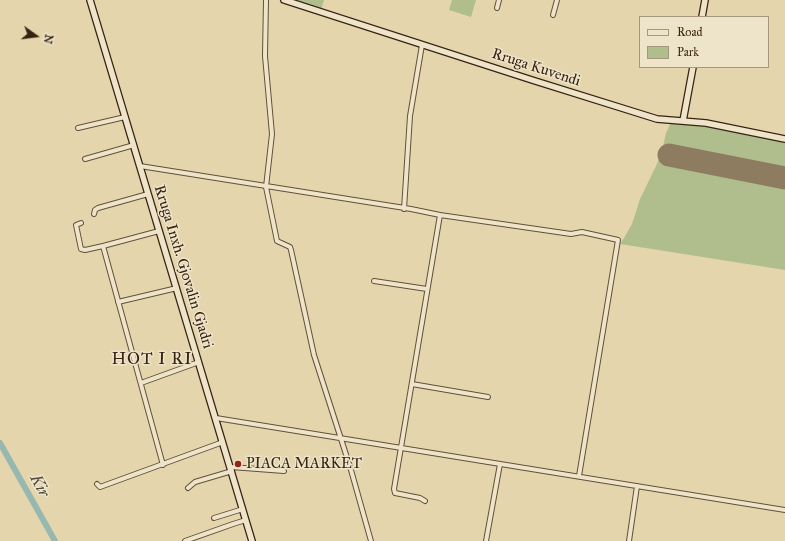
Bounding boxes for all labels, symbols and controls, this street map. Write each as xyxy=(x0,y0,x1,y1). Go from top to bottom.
north arrow xyxy=(16,16,56,56)
legend xyxy=(639,16,769,68)
text: Road xyxy=(677,25,703,39)
text: N xyxy=(41,33,56,45)
street label: Rruga Kuvendi xyxy=(489,45,583,91)
text: Park xyxy=(677,45,699,59)
street label: Rruga Inxh. Gjovalin Gjadri xyxy=(150,183,216,351)
district label: HOT I RI xyxy=(112,350,192,370)
place label: PIACA MARKET xyxy=(246,455,362,473)
marker: PIACA MARKET xyxy=(233,459,243,469)
water label: Kir xyxy=(25,471,53,501)

